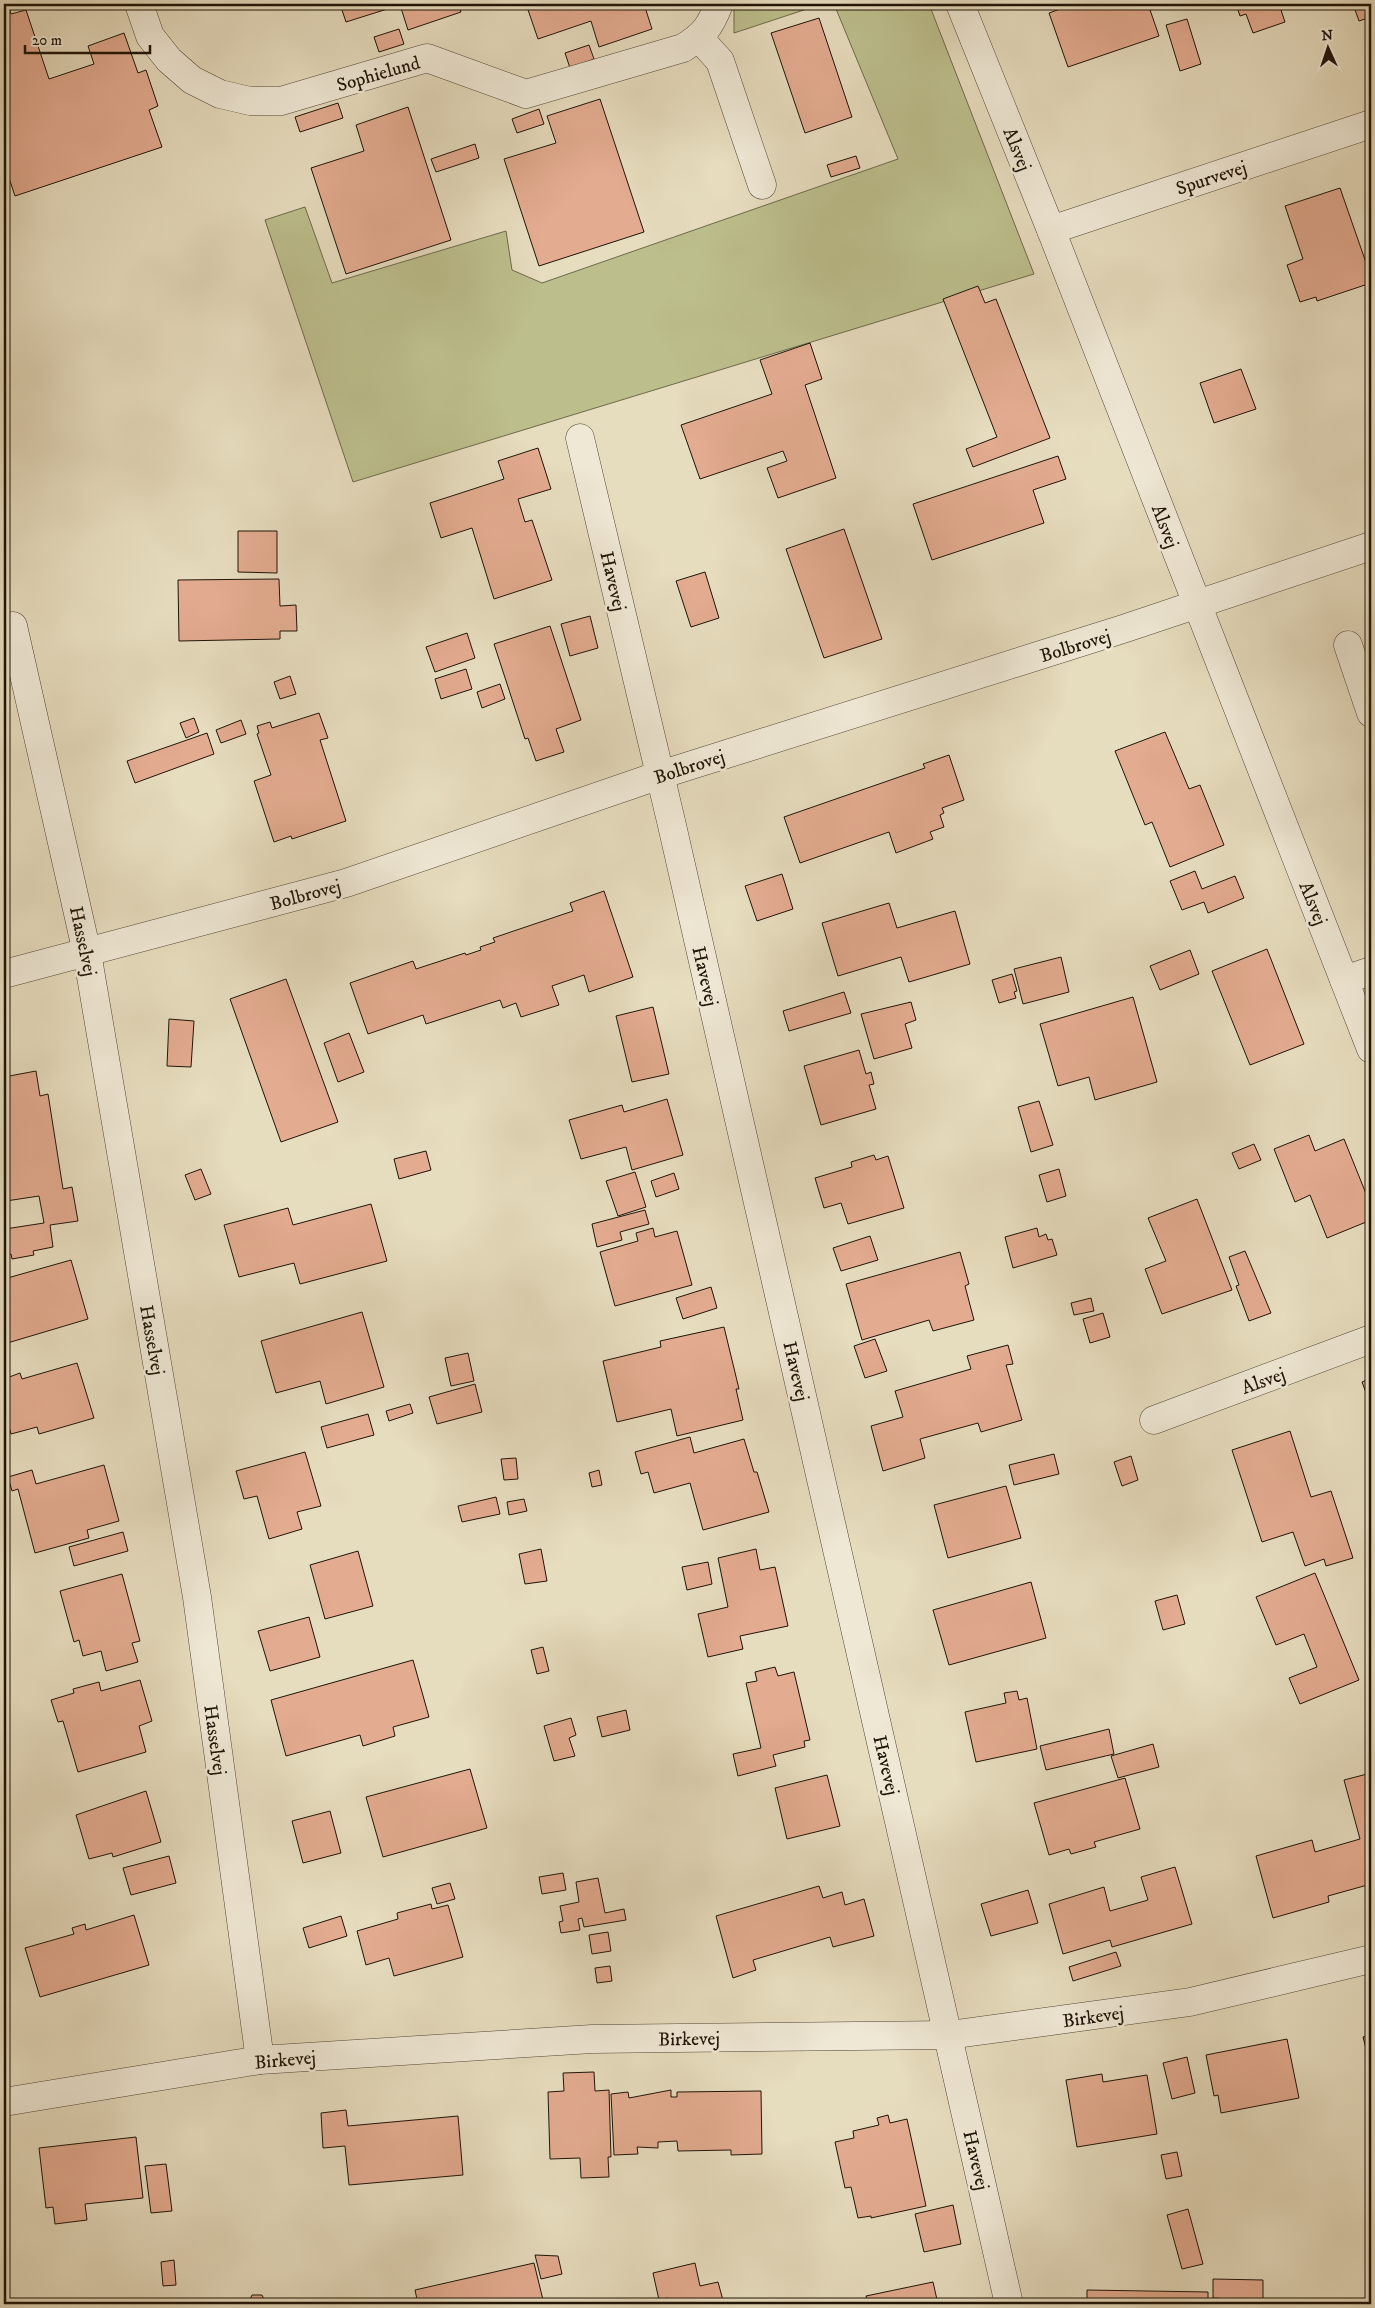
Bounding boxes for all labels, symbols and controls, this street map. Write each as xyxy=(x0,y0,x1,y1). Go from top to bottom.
scale bar xyxy=(25,22,150,54)
north arrow xyxy=(1302,22,1352,72)
text: N xyxy=(1321,27,1334,45)
text: 20 m xyxy=(32,31,62,50)
street label: Sophielund xyxy=(334,51,423,97)
street label: Alsvej xyxy=(998,124,1036,175)
street label: Spurvevej xyxy=(1173,156,1250,201)
street label: Alsvej xyxy=(1146,501,1183,552)
street label: Havevej xyxy=(594,549,631,614)
street label: Bolbrovej xyxy=(1037,625,1114,668)
street label: Bolbrovej xyxy=(651,745,728,790)
street label: Bolbrovej xyxy=(267,875,344,916)
street label: Alsvej xyxy=(1294,878,1332,929)
street label: Hasselvej xyxy=(64,904,101,978)
street label: Havevej xyxy=(686,944,723,1009)
street label: Hasselvej xyxy=(134,1303,169,1377)
street label: Havevej xyxy=(777,1339,814,1404)
street label: Alsvej xyxy=(1238,1363,1289,1400)
street label: Hasselvej xyxy=(198,1704,231,1777)
street label: Havevej xyxy=(867,1733,904,1798)
street label: Birkevej xyxy=(1061,2002,1125,2033)
street label: Birkevej xyxy=(658,2027,720,2052)
street label: Birkevej xyxy=(253,2046,317,2075)
street label: Havevej xyxy=(957,2128,994,2193)

